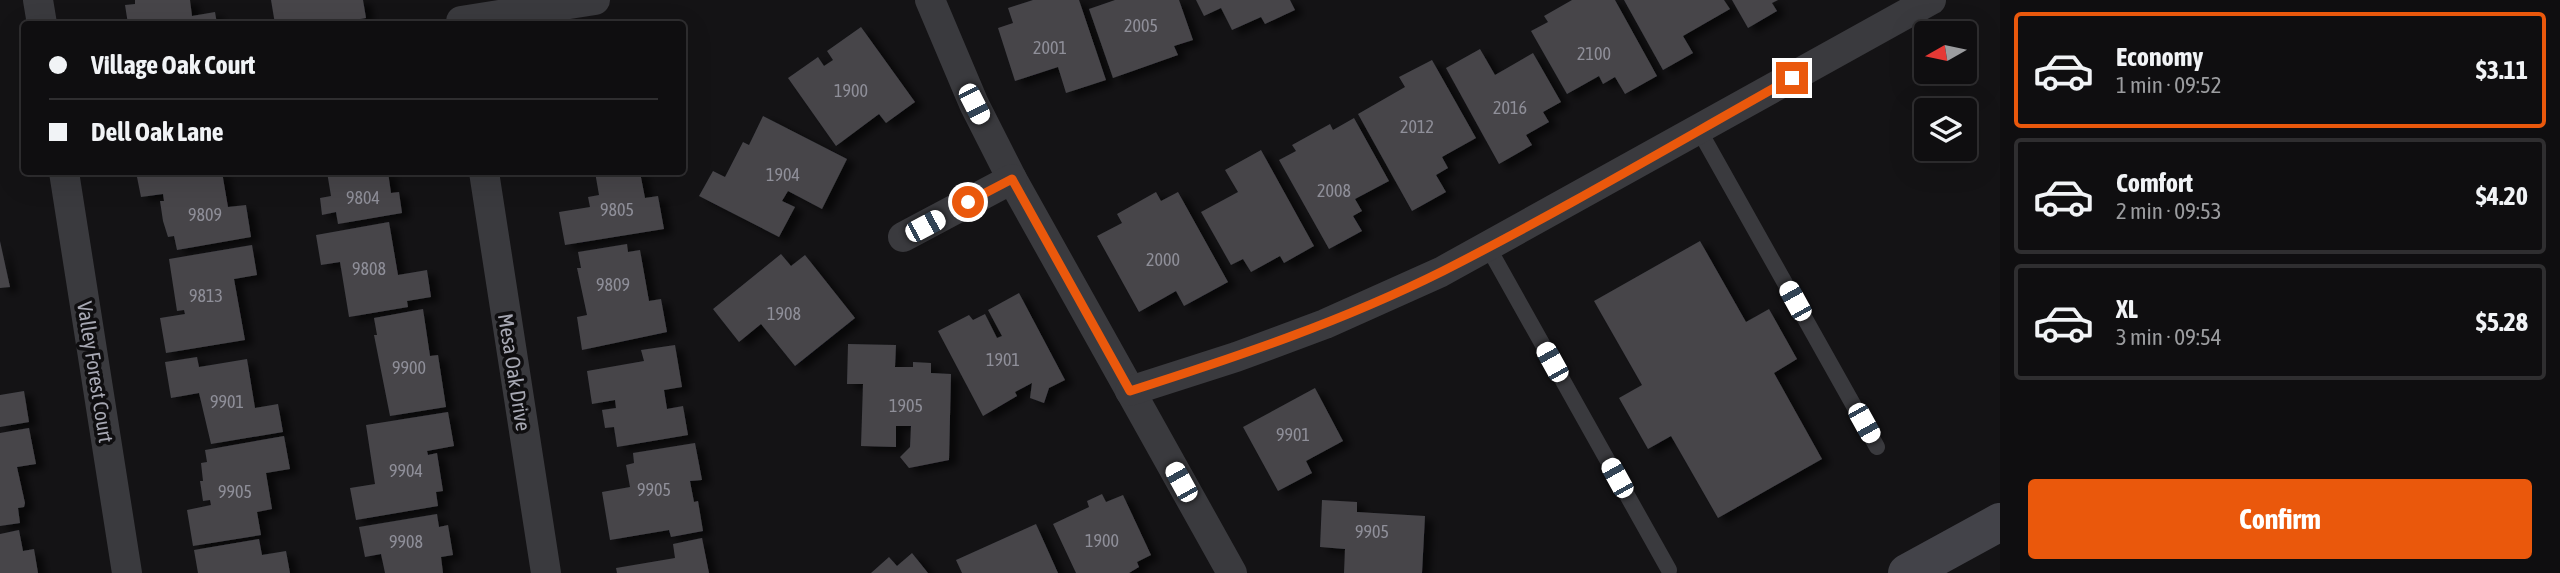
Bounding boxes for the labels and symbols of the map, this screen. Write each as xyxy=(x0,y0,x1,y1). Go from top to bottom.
house number: 2005 xyxy=(1124,15,1158,36)
north arrow xyxy=(1914,21,1978,84)
house number: 2001 xyxy=(1033,37,1067,58)
house number: 2100 xyxy=(1577,43,1611,64)
route end xyxy=(1776,62,1808,94)
house number: 1900 xyxy=(834,80,868,101)
car xyxy=(956,81,993,127)
house number: 2016 xyxy=(1493,97,1527,118)
house number: 2012 xyxy=(1400,116,1434,137)
house number: 1904 xyxy=(766,164,800,185)
house number: 2008 xyxy=(1317,180,1351,201)
route start xyxy=(952,186,984,218)
house number: 9804 xyxy=(346,187,380,208)
house number: 9805 xyxy=(600,199,634,220)
house number: 9809 xyxy=(188,204,222,225)
car xyxy=(902,207,949,245)
house number: 2000 xyxy=(1146,249,1180,270)
house number: 9808 xyxy=(352,258,386,279)
house number: 9809 xyxy=(596,274,630,295)
car xyxy=(1776,278,1815,324)
house number: 9813 xyxy=(189,285,223,306)
street label: Valley Forest Court xyxy=(73,300,119,444)
house number: 1908 xyxy=(767,303,801,324)
street label: Mesa Oak Drive xyxy=(494,312,536,432)
car xyxy=(1533,339,1572,385)
house number: 1901 xyxy=(986,349,1020,370)
house number: 9900 xyxy=(392,357,426,378)
house number: 9901 xyxy=(210,391,244,412)
house number: 1905 xyxy=(889,395,923,416)
car xyxy=(1845,400,1884,446)
house number: 9901 xyxy=(1276,424,1310,445)
car xyxy=(1598,455,1637,501)
car xyxy=(1162,459,1201,505)
house number: 9904 xyxy=(389,460,423,481)
house number: 9905 xyxy=(637,479,671,500)
house number: 9905 xyxy=(218,481,252,502)
house number: 9905 xyxy=(1355,521,1389,542)
house number: 1900 xyxy=(1085,530,1119,551)
house number: 9908 xyxy=(389,531,423,552)

